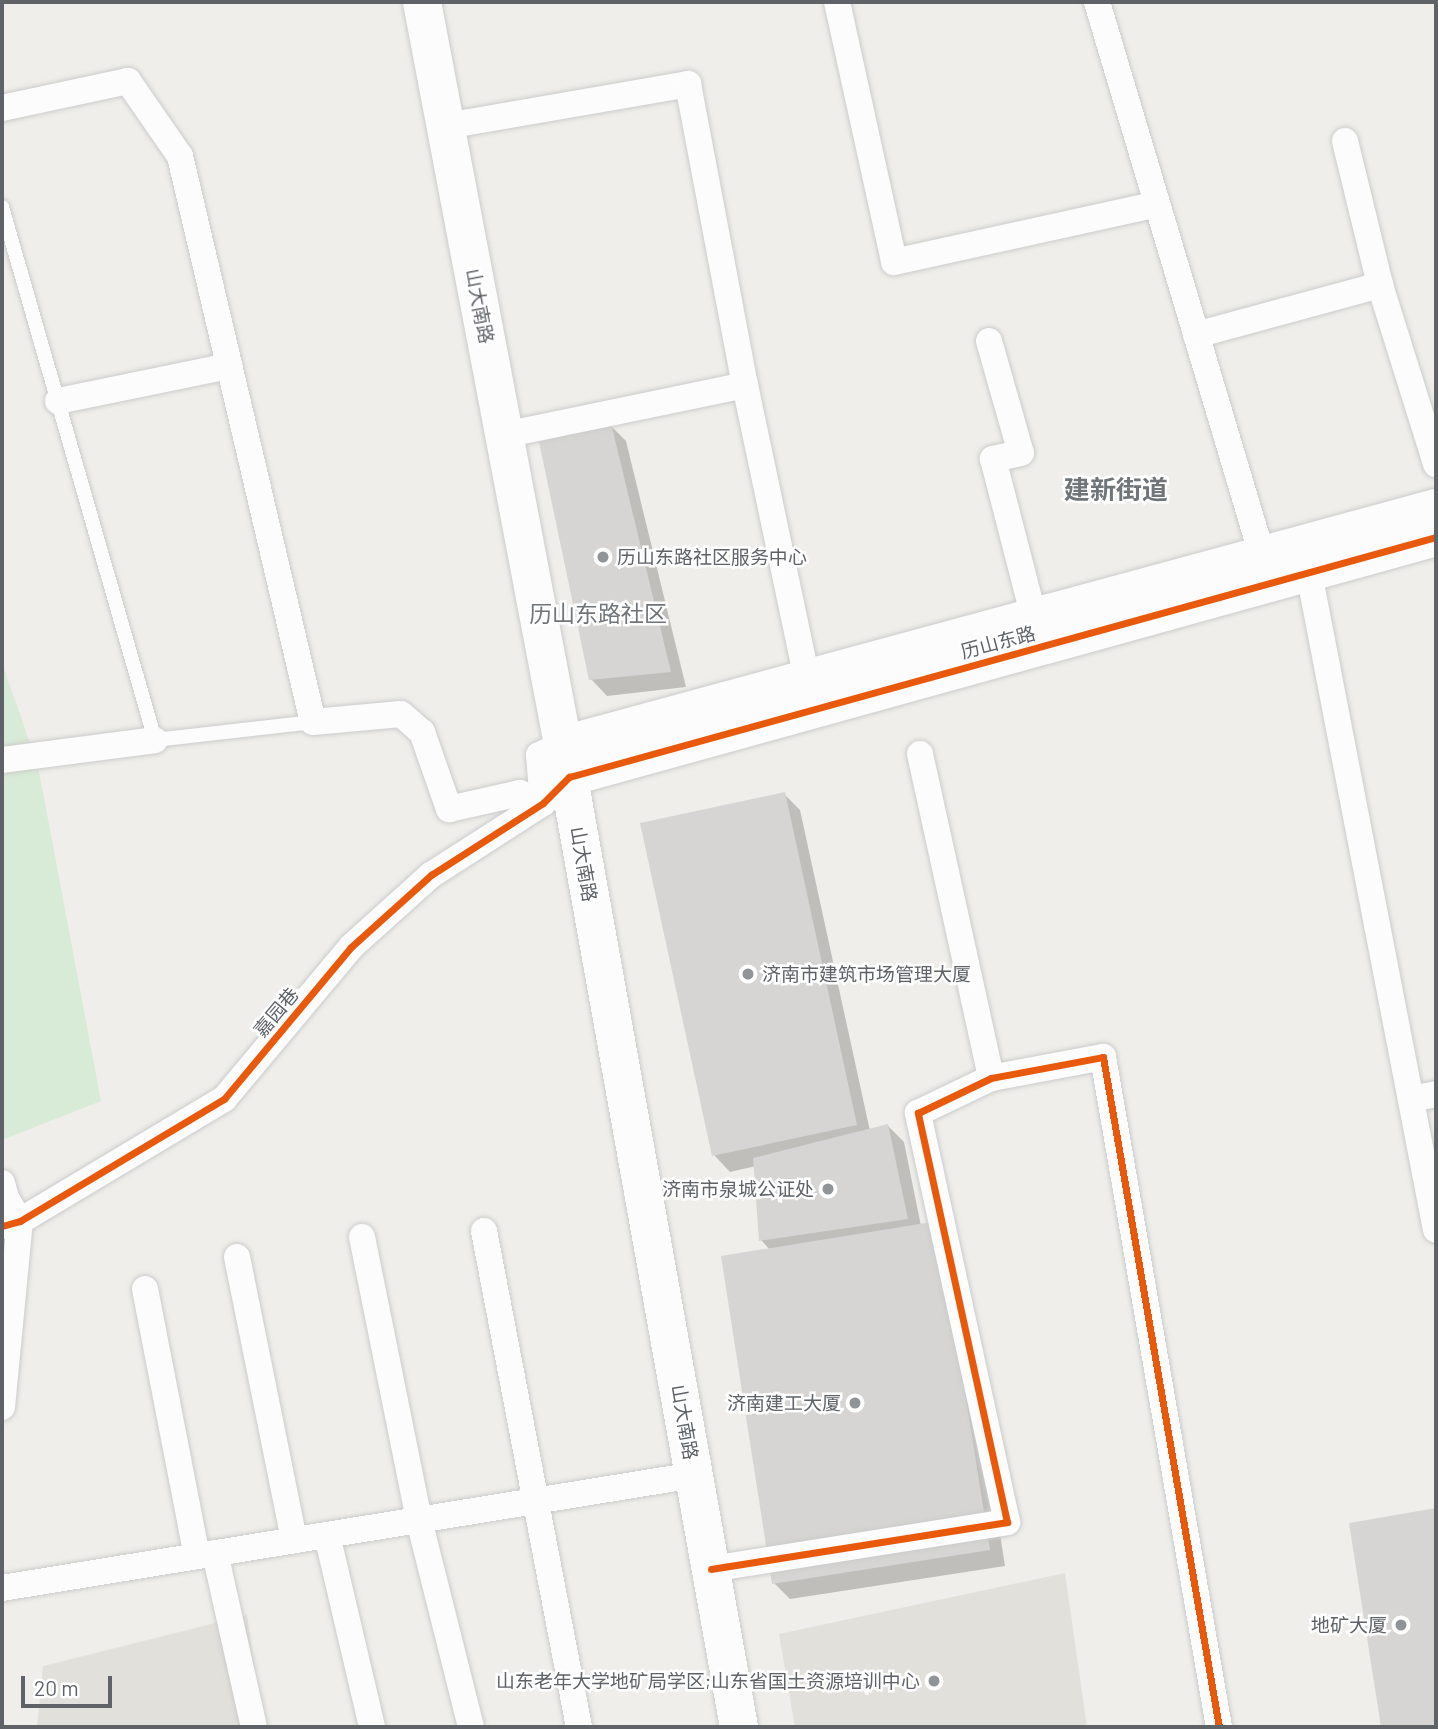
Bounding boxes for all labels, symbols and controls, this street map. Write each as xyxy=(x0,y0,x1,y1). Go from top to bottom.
street label: 山大南路 xyxy=(462,267,498,345)
district label: 建新街道 xyxy=(1064,473,1168,505)
place label: 历山东路社区服务中心 xyxy=(617,546,807,568)
marker: 历山东路社区服务中心 xyxy=(595,549,611,565)
district label: 历山东路社区 xyxy=(529,599,667,627)
street label: 历山东路 xyxy=(958,621,1038,663)
street label: 山大南路 xyxy=(566,825,602,903)
place label: 济南市建筑市场管理大厦 xyxy=(762,963,971,985)
marker: 济南市建筑市场管理大厦 xyxy=(740,966,756,982)
street label: 嘉园巷 xyxy=(249,983,303,1041)
place label: 济南市泉城公证处 xyxy=(662,1178,814,1200)
marker: 济南市泉城公证处 xyxy=(820,1181,836,1197)
street label: 山大南路 xyxy=(667,1383,703,1461)
place label: 济南建工大厦 xyxy=(727,1392,841,1414)
marker: 济南建工大厦 xyxy=(847,1395,863,1411)
place label: 地矿大厦 xyxy=(1311,1614,1387,1636)
marker: 地矿大厦 xyxy=(1393,1617,1409,1633)
scale bar xyxy=(24,1662,116,1706)
place label: 山东老年大学地矿局学区;山东省国土资源培训中心 xyxy=(496,1670,920,1692)
marker: 山东老年大学地矿局学区;山东省国土资源培训中心 xyxy=(926,1673,942,1689)
text: 20 m xyxy=(34,1675,79,1700)

